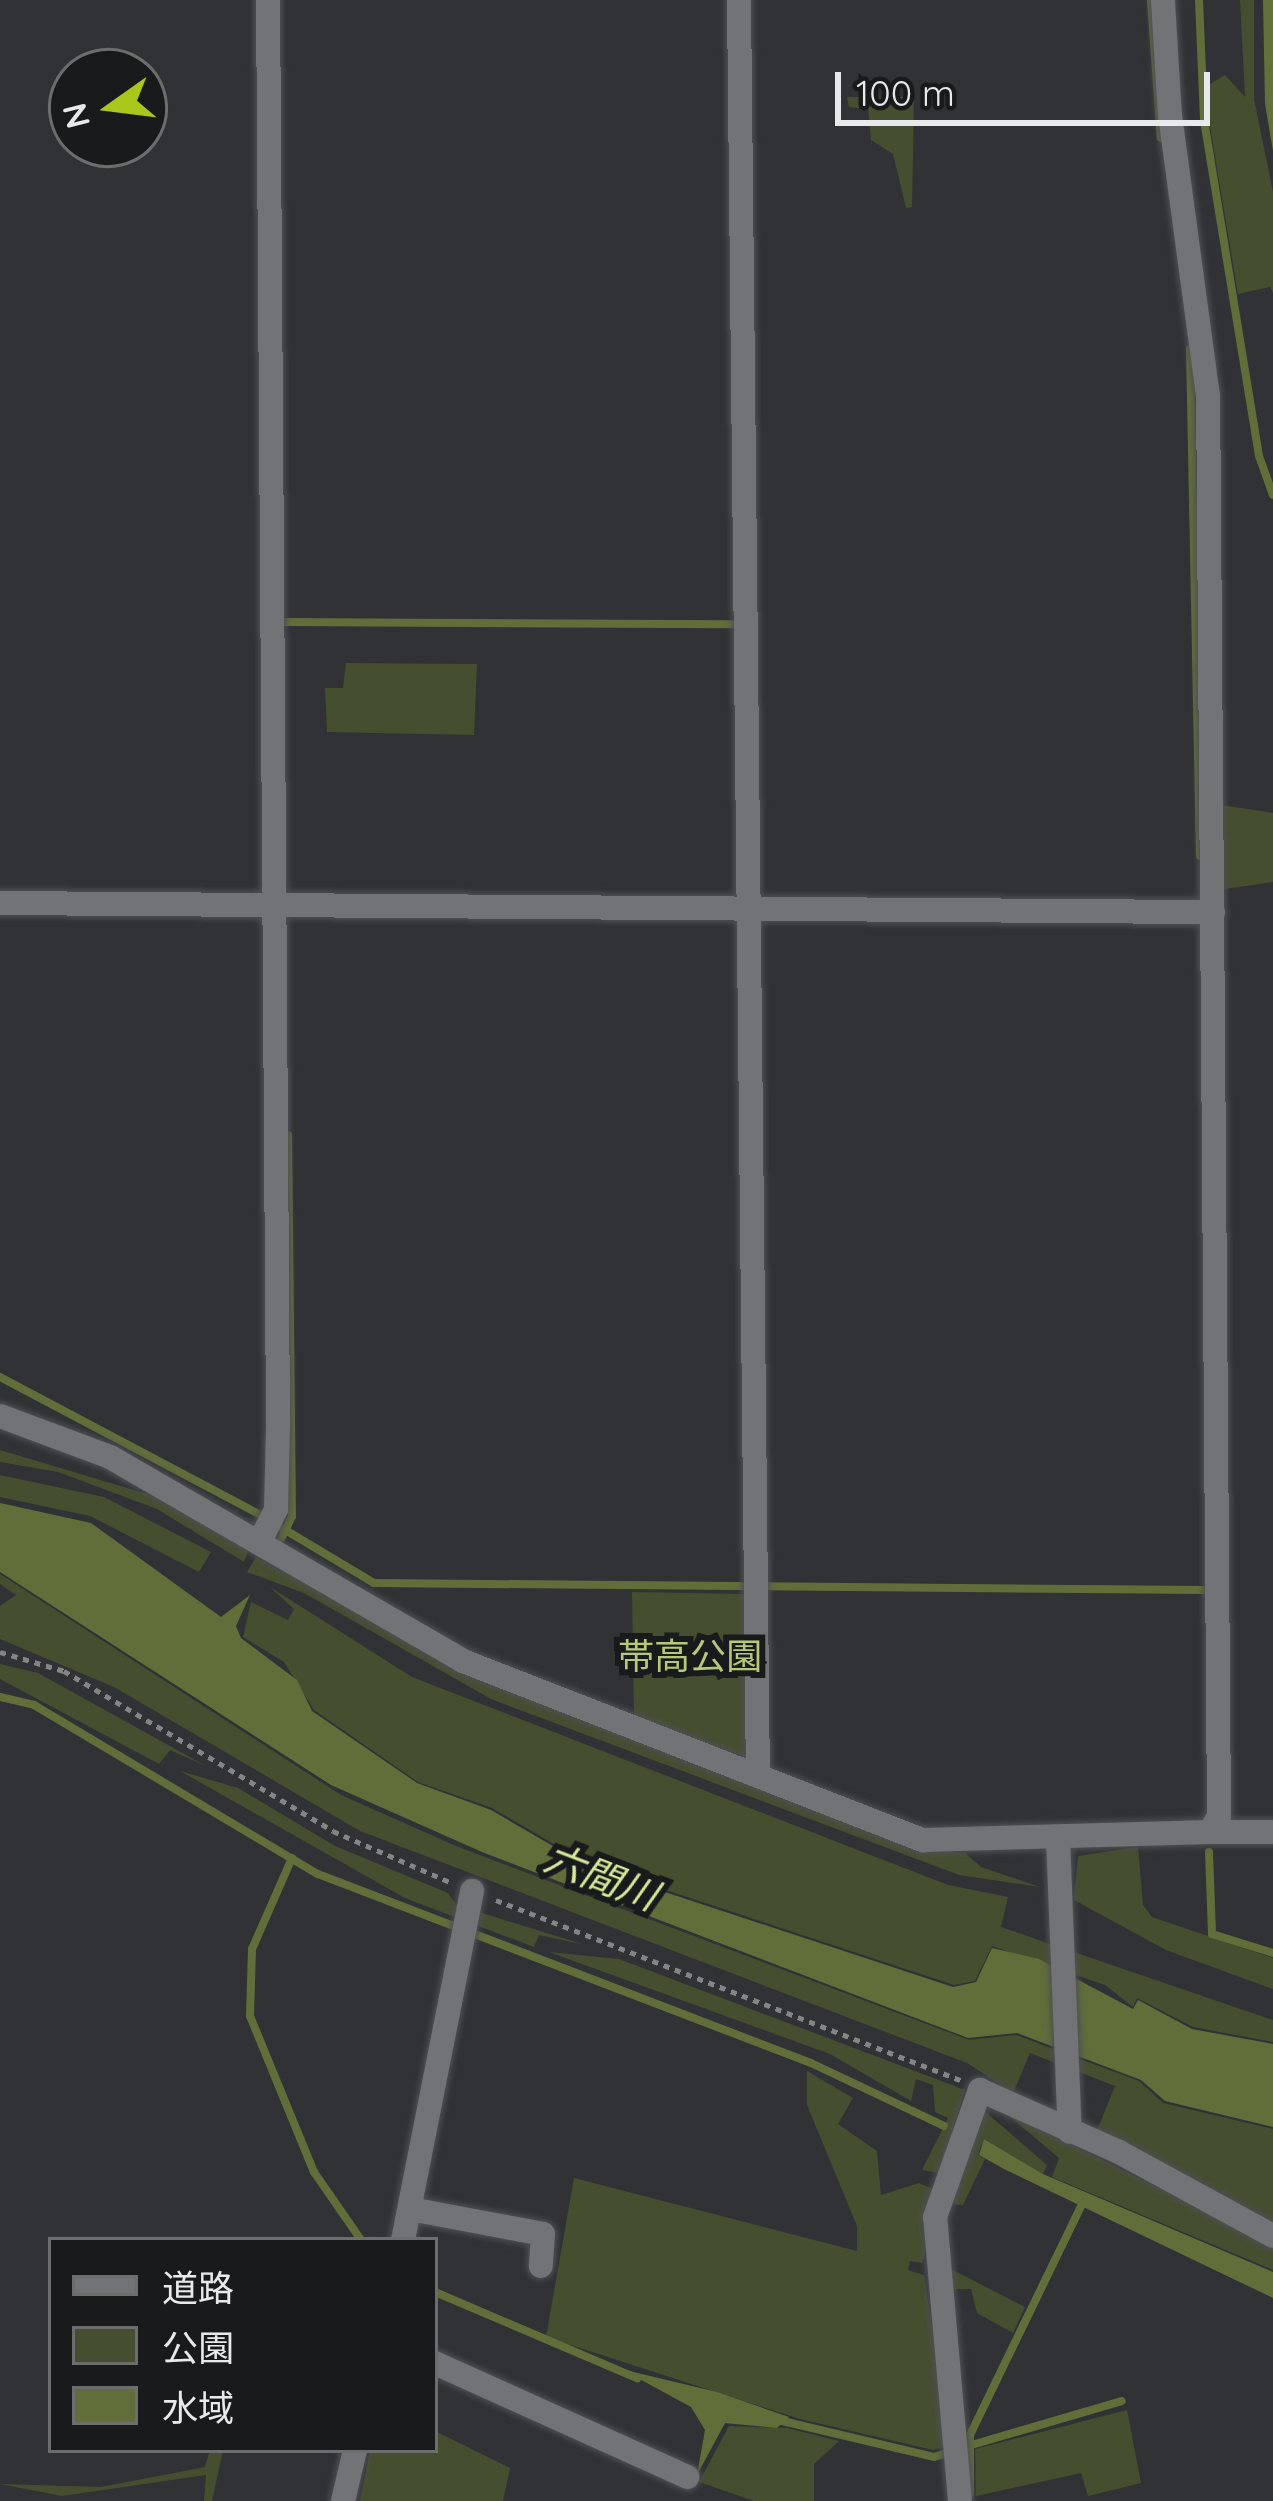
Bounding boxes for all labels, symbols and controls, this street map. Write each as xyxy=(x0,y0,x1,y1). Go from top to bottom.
north arrow xyxy=(48,48,168,168)
scale bar xyxy=(841,48,1216,122)
text: 100 m xyxy=(856,70,955,115)
text: N xyxy=(53,99,98,133)
park label: 帯高公園 xyxy=(618,1634,762,1678)
water label: 六間川 xyxy=(538,1834,664,1920)
legend xyxy=(48,2237,438,2453)
text: 道路 xyxy=(162,2265,234,2310)
text: 公園 xyxy=(162,2325,234,2370)
text: 水域 xyxy=(162,2385,234,2430)

